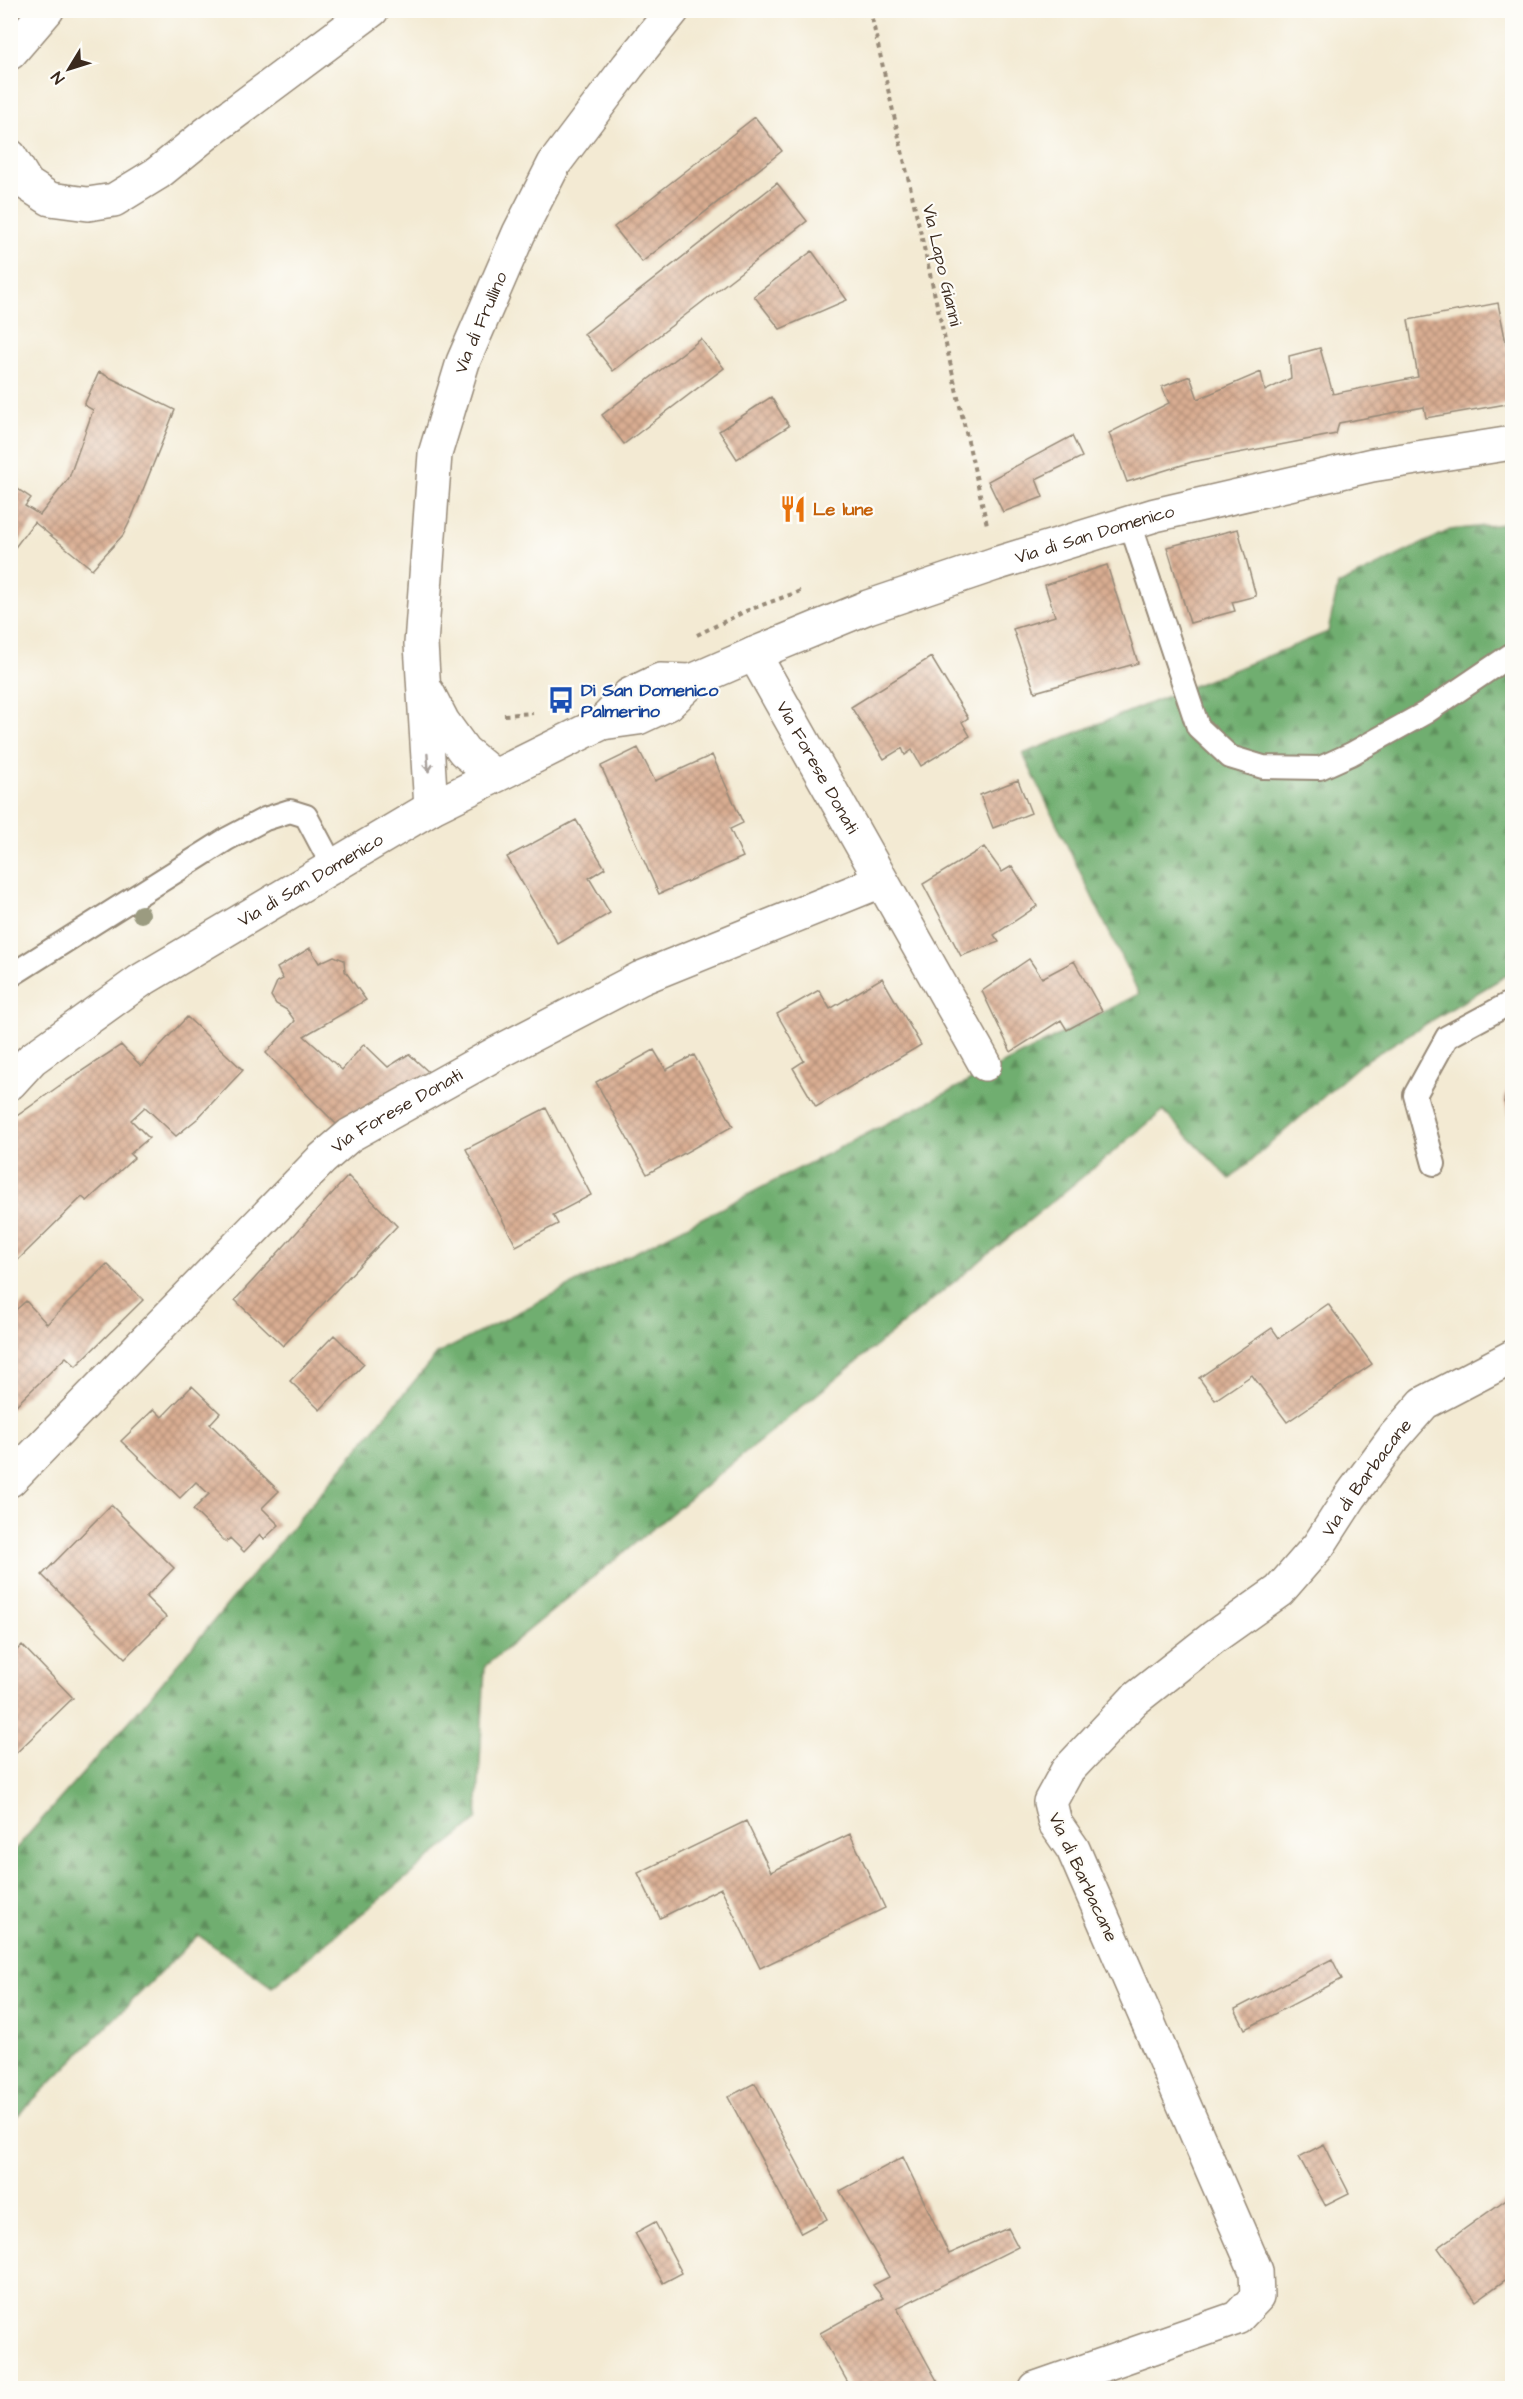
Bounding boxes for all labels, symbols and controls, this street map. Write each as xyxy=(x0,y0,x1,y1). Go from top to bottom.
north arrow xyxy=(39,39,99,99)
text: N xyxy=(46,67,70,88)
street label: Via Lapo Gianni xyxy=(916,202,968,329)
street label: Via di Frullino xyxy=(448,268,513,376)
restaurant icon: Le lune xyxy=(778,494,808,524)
place label: Le lune xyxy=(813,497,873,522)
street label: Via di San Domenico xyxy=(1012,498,1177,570)
place label: Di San Domenico Palmerino xyxy=(581,678,719,724)
bus stop icon: Di San Domenico Palmerino xyxy=(546,685,576,715)
street label: Via Forese Donati xyxy=(770,696,865,838)
one-way arrow xyxy=(423,752,434,772)
street label: Via di San Domenico xyxy=(233,827,388,933)
street label: Via Forese Donati xyxy=(325,1062,467,1159)
street label: Via di Barbacane xyxy=(1315,1413,1418,1541)
street label: Via di Barbacane xyxy=(1042,1808,1124,1946)

